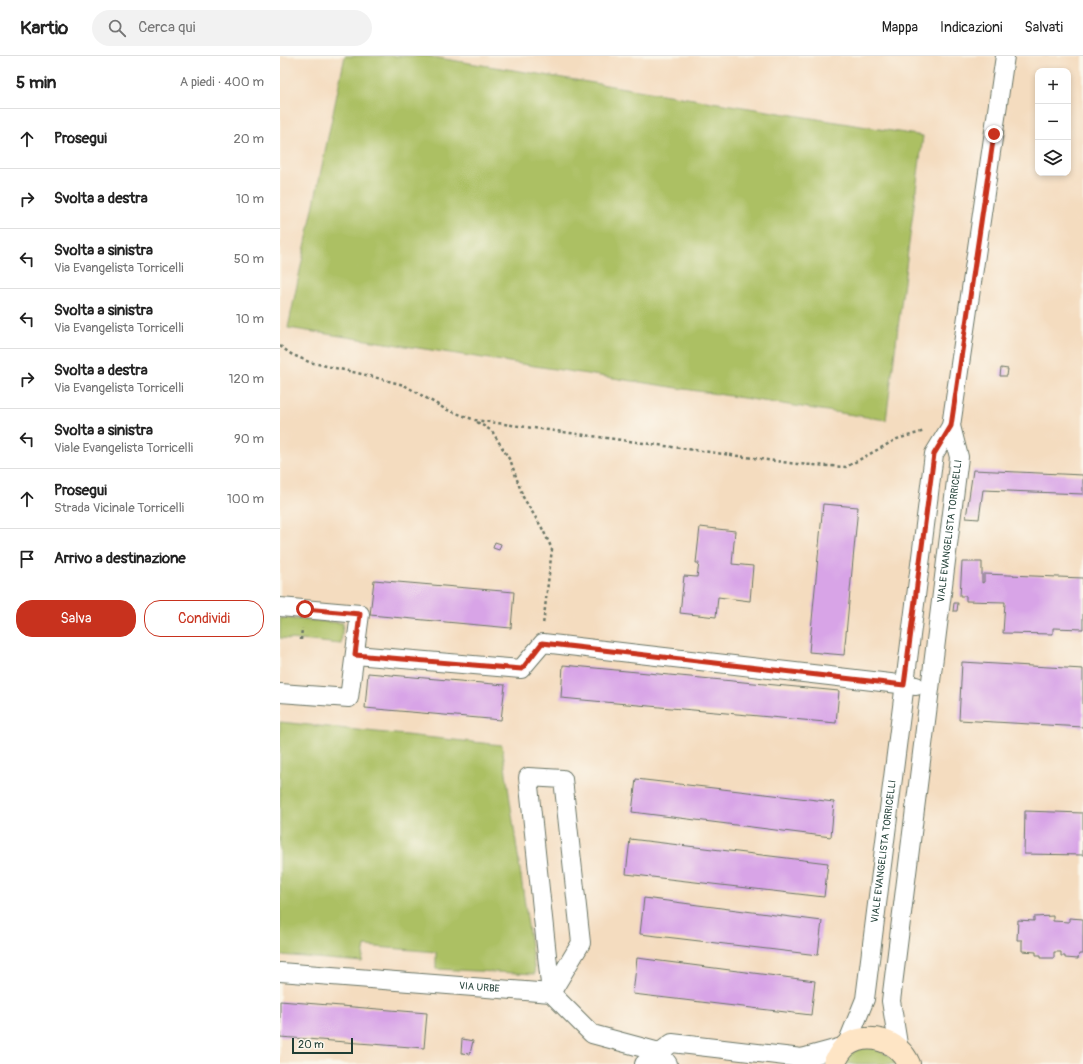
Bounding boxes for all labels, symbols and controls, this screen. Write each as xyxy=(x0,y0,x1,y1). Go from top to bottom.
search box xyxy=(92,10,372,46)
text: Kartio xyxy=(20,16,68,40)
icon: search xyxy=(106,17,128,39)
text: Cerca qui xyxy=(138,18,195,37)
text: Mappa xyxy=(882,19,918,36)
text: Indicazioni xyxy=(940,19,1002,36)
text: Salvati xyxy=(1024,19,1063,36)
map controls xyxy=(1035,68,1071,176)
button: + xyxy=(1035,68,1071,104)
text: 5 min xyxy=(16,72,56,93)
text: A piedi · 400 m xyxy=(180,74,264,90)
button: − xyxy=(1035,104,1071,140)
route end xyxy=(985,125,1003,143)
icon: ahead xyxy=(16,128,38,150)
text: Prosegui xyxy=(54,129,107,148)
text: 20 m xyxy=(233,131,264,147)
button: layers xyxy=(1035,140,1071,176)
icon: right xyxy=(16,188,38,210)
text: Svolta a destra xyxy=(54,189,148,208)
text: 10 m xyxy=(236,191,264,207)
text: Svolta a sinistra xyxy=(54,241,153,260)
icon: left xyxy=(16,248,38,270)
text: 50 m xyxy=(234,251,264,267)
text: Via Evangelista Torricelli xyxy=(54,260,184,276)
text: Svolta a sinistra xyxy=(54,301,153,320)
icon: left xyxy=(16,308,38,330)
text: 10 m xyxy=(236,311,264,327)
text: Via Evangelista Torricelli xyxy=(54,320,184,336)
text: Svolta a destra xyxy=(54,361,148,380)
icon: right xyxy=(16,368,38,390)
text: 120 m xyxy=(228,371,264,387)
text: Via Evangelista Torricelli xyxy=(54,380,184,396)
text: Svolta a sinistra xyxy=(54,421,153,440)
icon: left xyxy=(16,428,38,450)
text: 90 m xyxy=(234,431,264,447)
text: Viale Evangelista Torricelli xyxy=(54,440,193,456)
street label: VIALE EVANGELISTA TORRICELLI xyxy=(935,459,965,603)
text: Prosegui xyxy=(54,481,107,500)
icon: ahead xyxy=(16,488,38,510)
text: 100 m xyxy=(227,491,264,507)
text: Strada Vicinale Torricelli xyxy=(54,500,184,516)
icon: arrive xyxy=(16,548,38,570)
text: Arrivo a destinazione xyxy=(54,549,186,568)
button: Salva xyxy=(16,600,136,637)
button: Condividi xyxy=(144,600,264,637)
route start xyxy=(296,600,314,618)
street label: VIALE EVANGELISTA TORRICELLI xyxy=(869,779,899,924)
street label: VIA URBE xyxy=(459,980,500,995)
scale bar xyxy=(292,1036,353,1055)
text: 20 m xyxy=(298,1038,324,1051)

